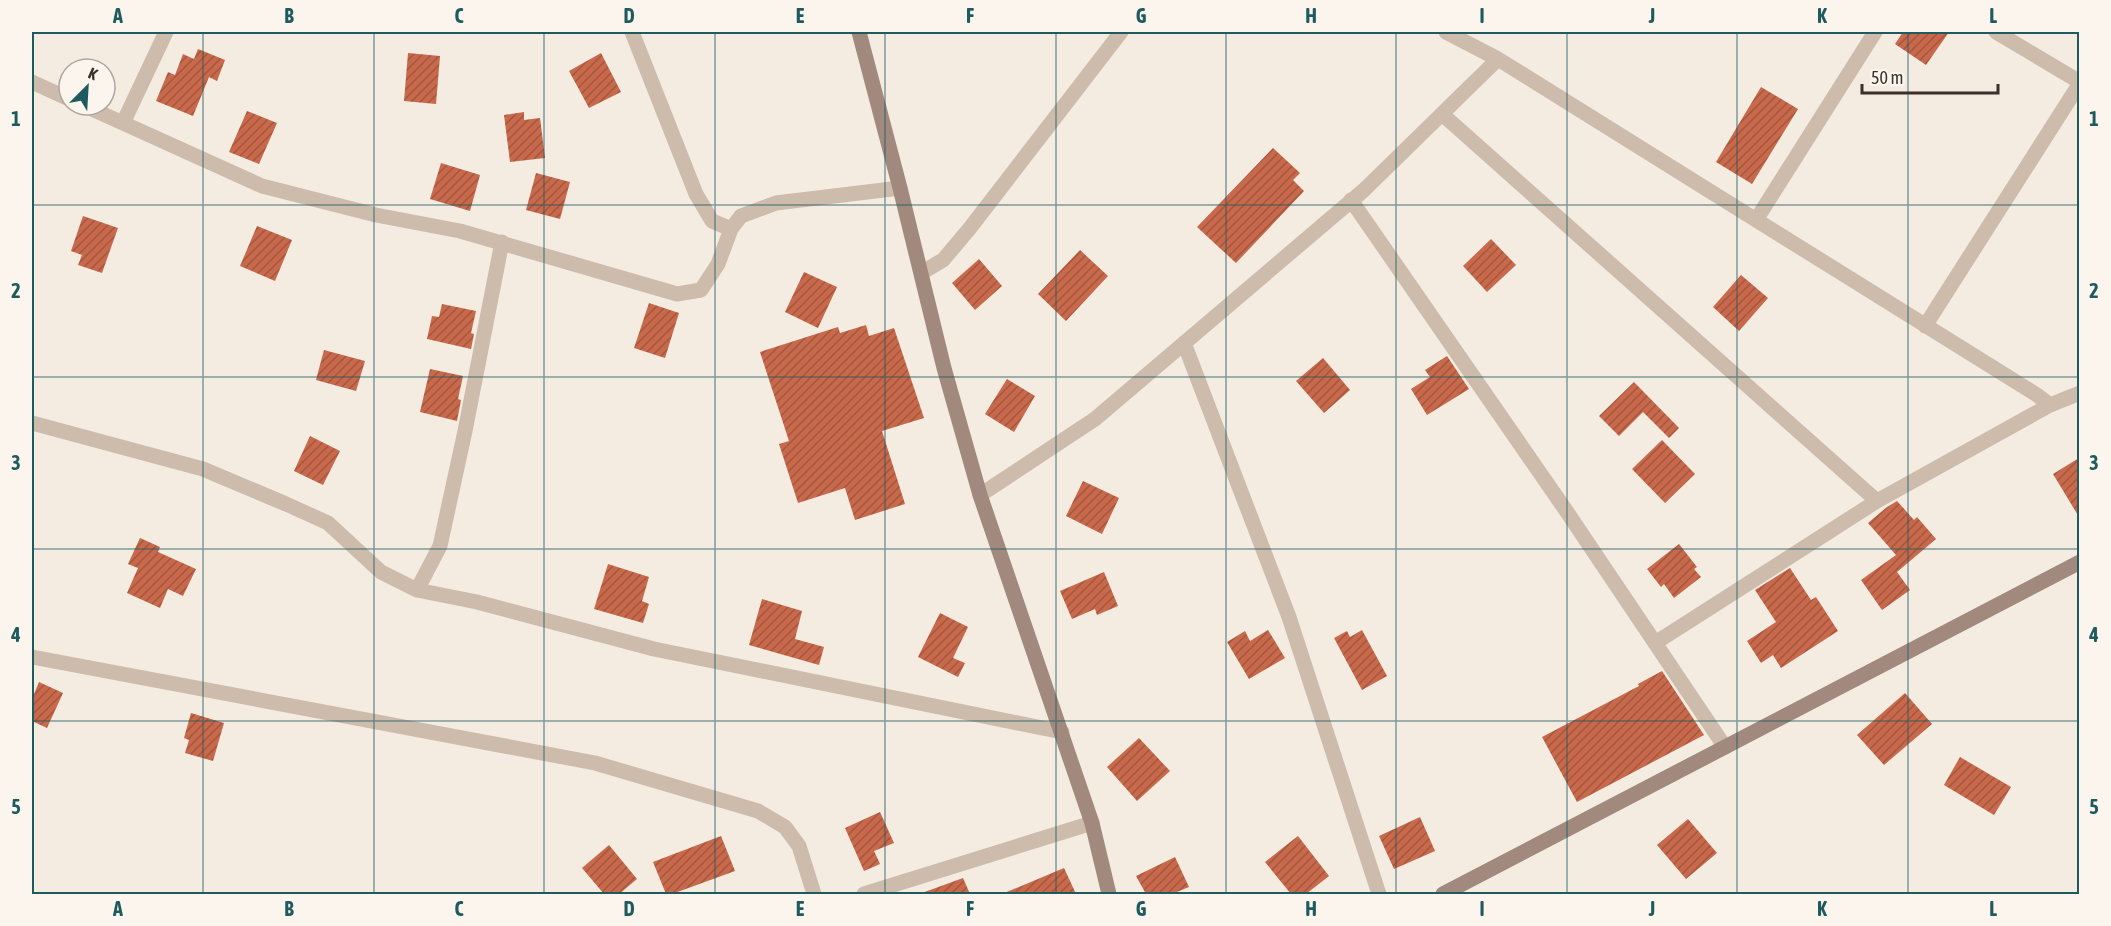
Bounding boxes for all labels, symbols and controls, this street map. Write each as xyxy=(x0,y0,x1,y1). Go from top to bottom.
text: A xyxy=(112,4,123,27)
text: B xyxy=(284,4,294,27)
text: C xyxy=(455,4,464,27)
text: D xyxy=(623,4,635,27)
text: E xyxy=(796,4,805,27)
text: F xyxy=(966,4,974,27)
text: G xyxy=(1136,4,1147,27)
text: H xyxy=(1305,4,1317,27)
text: I xyxy=(1479,4,1485,27)
text: J xyxy=(1648,4,1655,27)
text: K xyxy=(1817,4,1827,27)
text: L xyxy=(1989,4,1997,27)
north arrow xyxy=(57,57,117,117)
scale bar xyxy=(1862,57,1998,95)
text: K xyxy=(86,63,100,83)
text: 50 m xyxy=(1871,67,1903,88)
text: 1 xyxy=(11,107,21,130)
text: 1 xyxy=(2089,107,2099,130)
text: 2 xyxy=(11,279,21,302)
text: 2 xyxy=(2089,279,2099,302)
text: 3 xyxy=(11,451,21,474)
text: 3 xyxy=(2089,451,2099,474)
text: 4 xyxy=(10,623,21,646)
text: 4 xyxy=(2088,623,2099,646)
text: 5 xyxy=(11,795,21,818)
text: 5 xyxy=(2089,795,2099,818)
text: A xyxy=(112,897,123,920)
text: B xyxy=(284,897,294,920)
text: C xyxy=(455,897,464,920)
text: D xyxy=(623,897,635,920)
text: E xyxy=(796,897,805,920)
text: F xyxy=(966,897,974,920)
text: G xyxy=(1136,897,1147,920)
text: H xyxy=(1305,897,1317,920)
text: I xyxy=(1479,897,1485,920)
text: J xyxy=(1648,897,1655,920)
text: K xyxy=(1817,897,1827,920)
text: L xyxy=(1989,897,1997,920)

